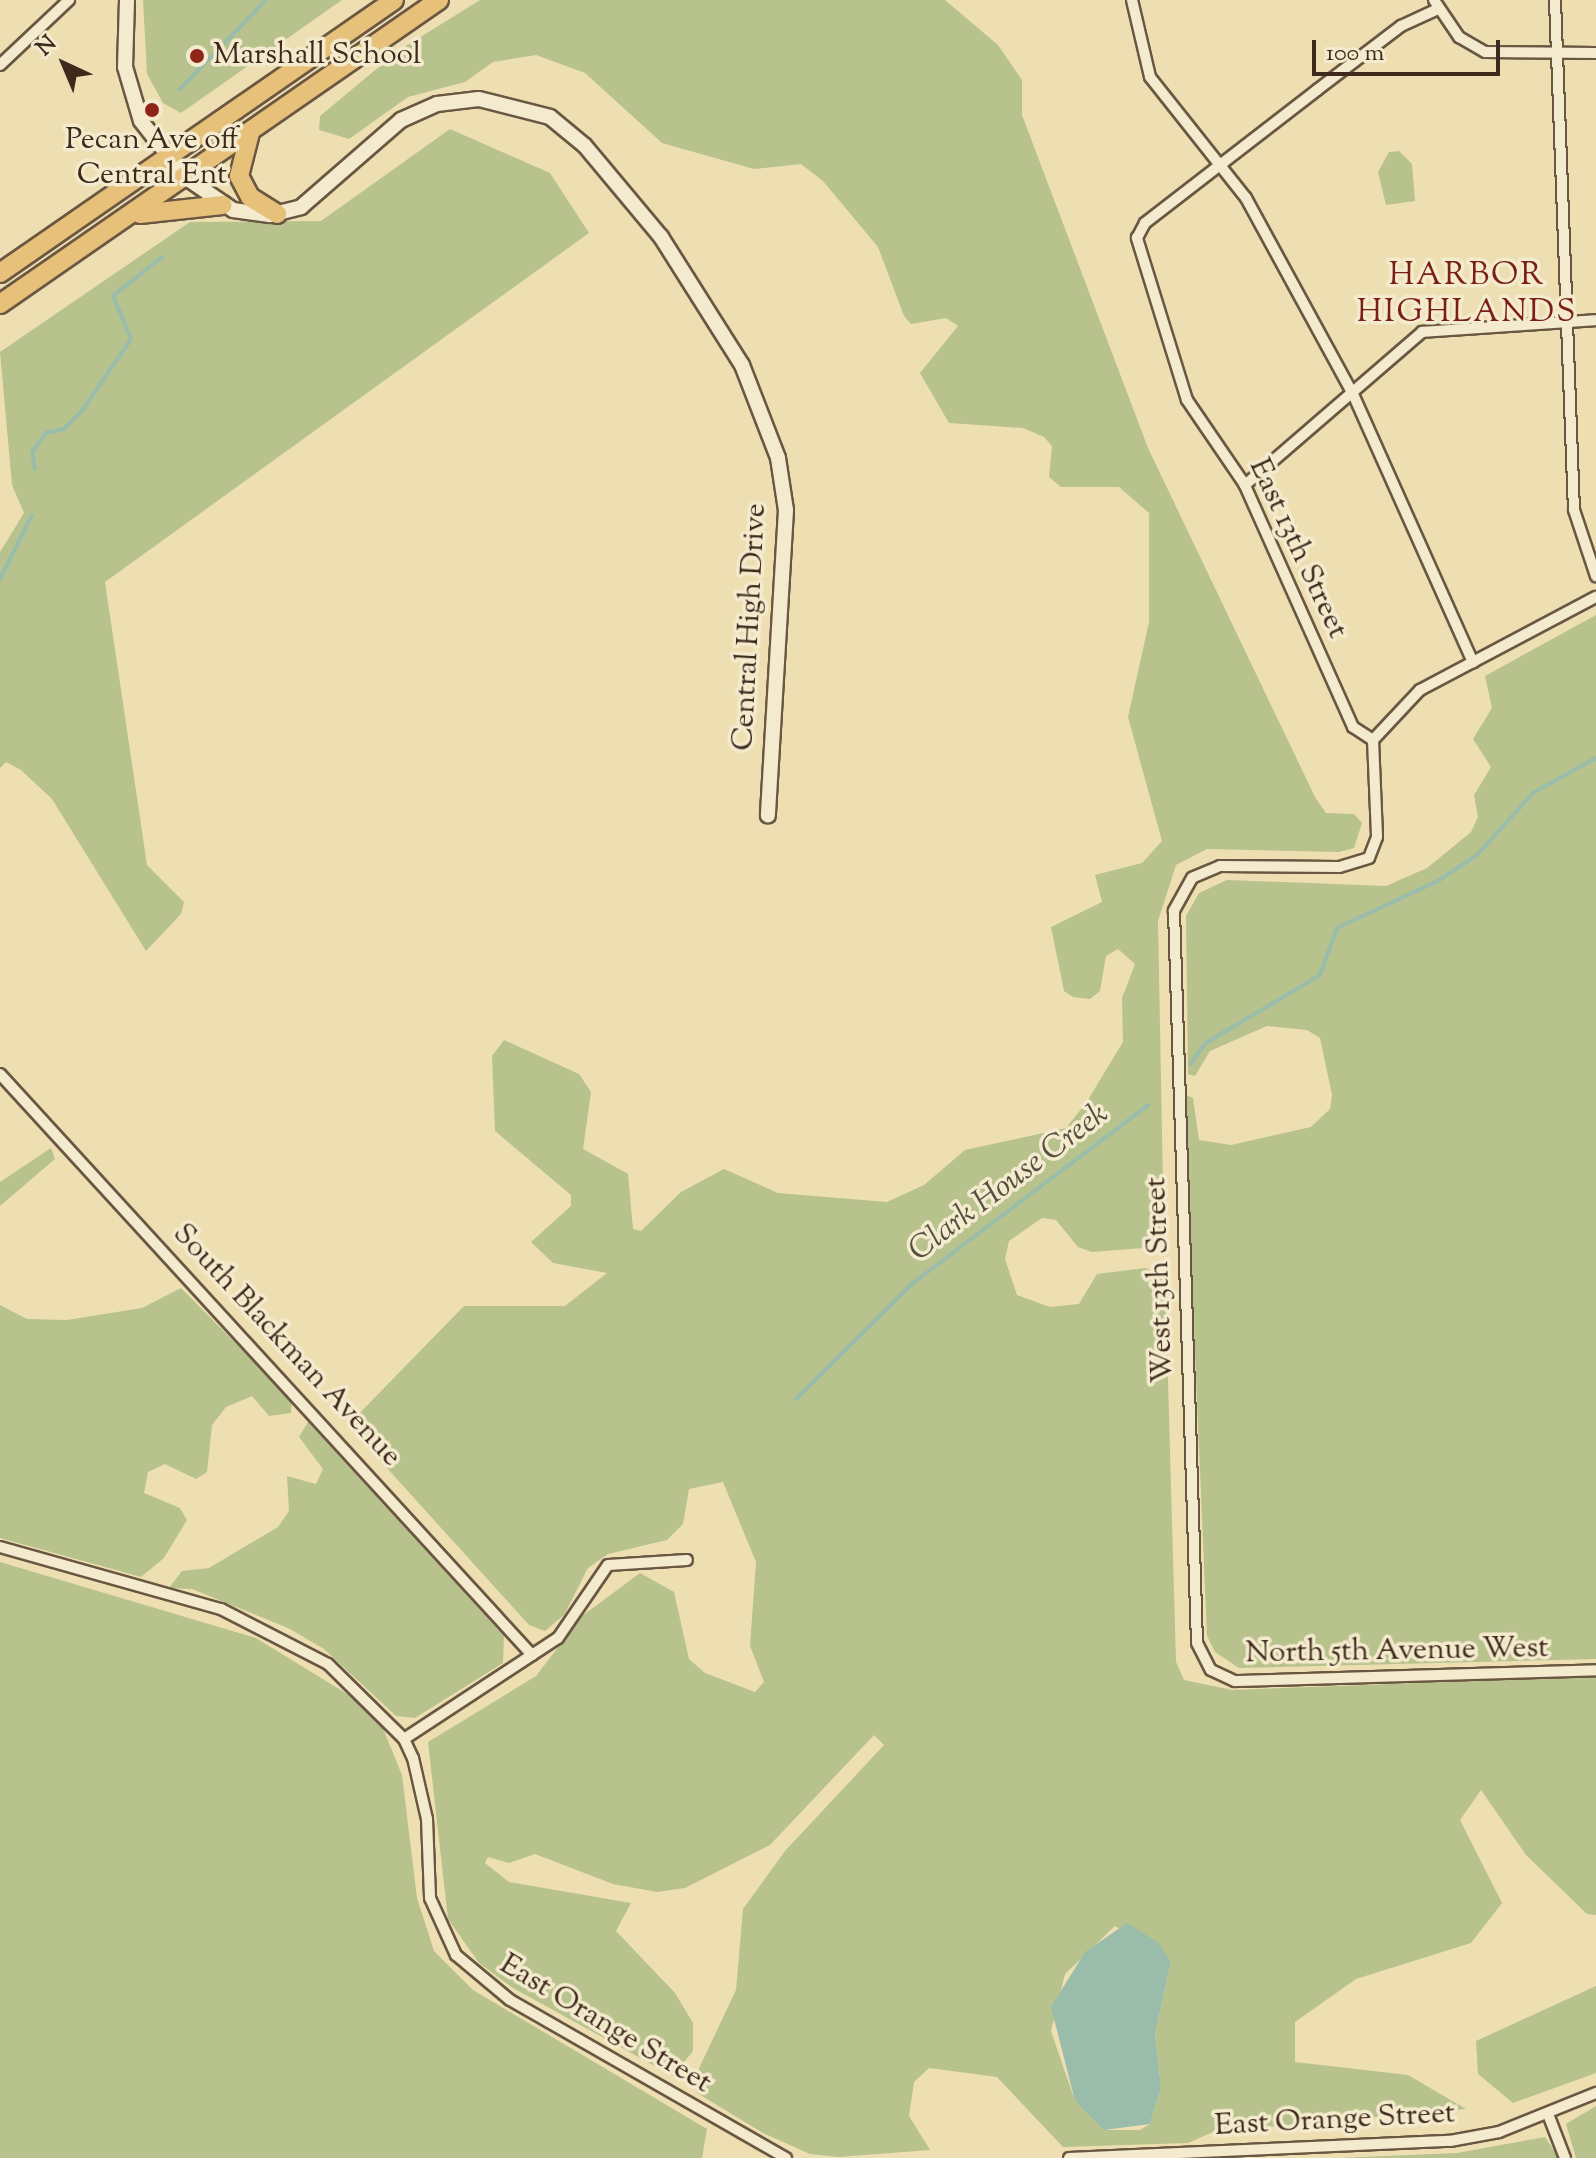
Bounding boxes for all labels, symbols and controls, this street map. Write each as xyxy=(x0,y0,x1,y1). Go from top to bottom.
north arrow xyxy=(24,24,104,104)
scale bar xyxy=(1316,24,1504,74)
text: N xyxy=(30,29,65,64)
text: 100 m xyxy=(1326,37,1384,71)
place label: Marshall School xyxy=(213,38,421,74)
marker: Marshall School xyxy=(188,47,206,65)
marker: Pecan Ave off Central Ent xyxy=(143,101,161,119)
place label: Pecan Ave off Central Ent xyxy=(65,123,239,194)
district label: HARBOR HIGHLANDS xyxy=(1357,258,1577,333)
street label: East 13th Street xyxy=(1240,453,1354,645)
street label: Central High Drive xyxy=(727,502,775,752)
water label: Clark House Creek xyxy=(902,1096,1116,1270)
street label: West 13th Street xyxy=(1139,1176,1183,1384)
street label: South Blackman Avenue xyxy=(164,1217,408,1475)
street label: North 5th Avenue West xyxy=(1245,1631,1549,1673)
street label: East Orange Street xyxy=(493,1948,717,2102)
street label: East Orange Street xyxy=(1214,2097,1456,2145)

